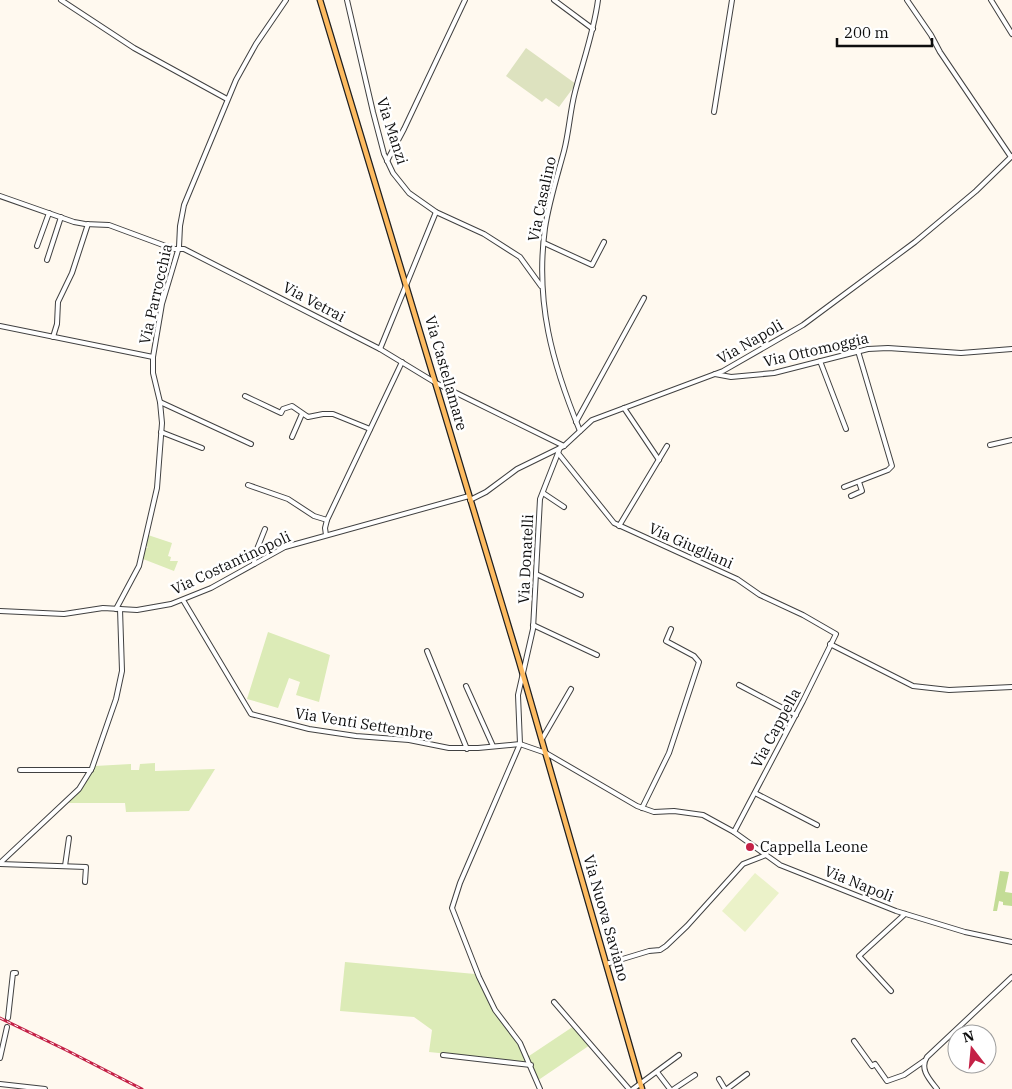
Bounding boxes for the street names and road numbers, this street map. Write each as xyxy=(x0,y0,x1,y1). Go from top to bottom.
street label: Via Manzi xyxy=(373,95,412,167)
street label: Via Casalino xyxy=(523,155,560,243)
street label: Via Parrocchia xyxy=(135,242,176,346)
street label: Via Vetrai xyxy=(280,277,349,326)
street label: Via Castellamare xyxy=(421,313,472,433)
street label: Via Napoli xyxy=(713,315,786,368)
street label: Via Ottomoggia xyxy=(761,328,870,371)
street label: Via Donatelli xyxy=(514,513,537,604)
street label: Via Giugliani xyxy=(646,518,737,573)
street label: Via Costantinopoli xyxy=(168,526,294,599)
street label: Via Cappella xyxy=(747,685,805,771)
street label: Via Venti Settembre xyxy=(294,703,435,744)
street label: Via Nuova Saviano xyxy=(579,852,634,983)
street label: Via Napoli xyxy=(822,861,897,906)

